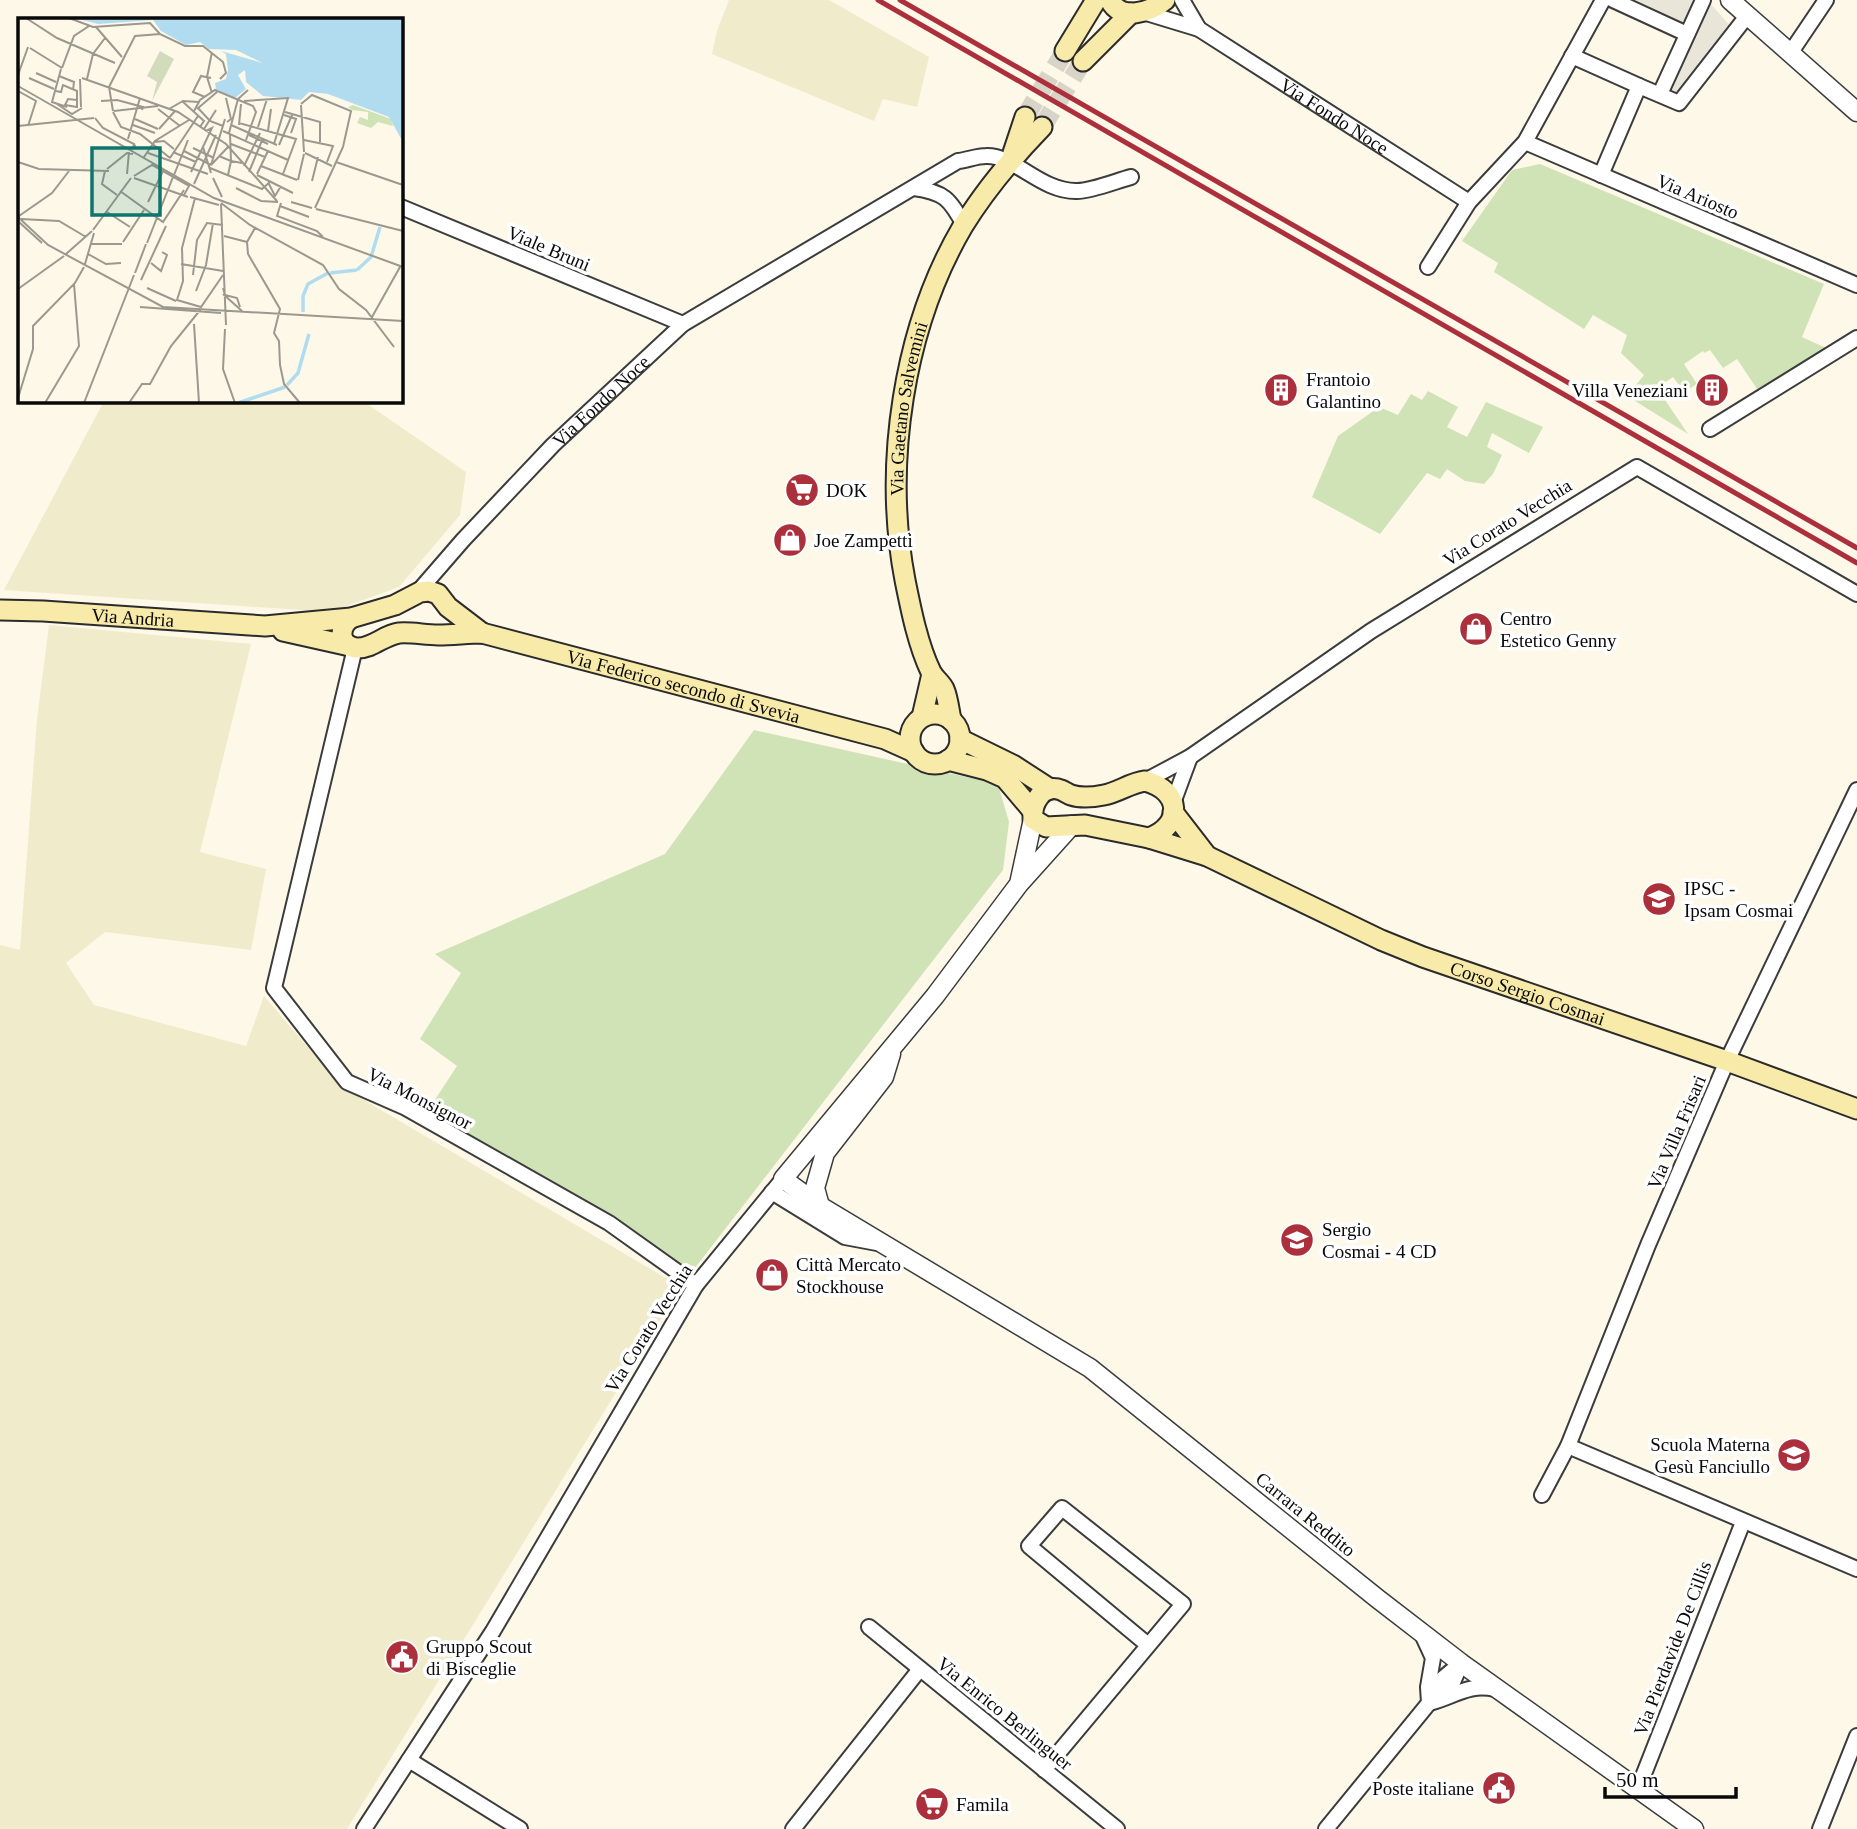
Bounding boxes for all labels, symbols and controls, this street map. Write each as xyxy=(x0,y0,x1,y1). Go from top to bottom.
inset map xyxy=(18,18,402,402)
street label: Via Fondo Noce xyxy=(1276,74,1392,159)
street label: Via Ariosto xyxy=(1654,170,1742,223)
street label: Viale Bruni xyxy=(504,222,593,275)
street label: Via Gaetano Salvemini xyxy=(886,319,932,496)
street label: Via Fondo Noce xyxy=(548,351,654,451)
place label: Frantoio Galantino xyxy=(1306,369,1381,412)
building icon: Frantoio Galantino xyxy=(1262,371,1300,409)
building icon: Villa Veneziani xyxy=(1693,371,1731,409)
place label: Villa Veneziani xyxy=(1572,380,1688,401)
supermarket icon: DOK xyxy=(783,471,821,509)
street label: Via Corato Vecchia xyxy=(1439,474,1576,570)
place label: DOK xyxy=(826,480,867,501)
shop icon: Joe Zampetti xyxy=(771,521,809,559)
place label: Joe Zampetti xyxy=(814,530,913,551)
street label: Via Andria xyxy=(91,604,175,631)
place label: Centro Estetico Genny xyxy=(1500,608,1617,651)
shop icon: Centro Estetico Genny xyxy=(1457,610,1495,648)
street label: Via Federico secondo di Svevia xyxy=(564,646,803,727)
place label: IPSC - Ipsam Cosmai xyxy=(1684,878,1793,921)
school or university icon: IPSC - Ipsam Cosmai xyxy=(1640,880,1678,918)
street label: Corso Sergio Cosmai xyxy=(1447,957,1608,1030)
street label: Via Monsignor xyxy=(364,1063,476,1134)
street label: Via Villa Frisari xyxy=(1643,1072,1710,1192)
place label: Sergio Cosmai - 4 CD xyxy=(1322,1219,1437,1262)
school or university icon: Sergio Cosmai - 4 CD xyxy=(1278,1221,1316,1259)
place label: Città Mercato Stockhouse xyxy=(796,1254,901,1297)
shop icon: Città Mercato Stockhouse xyxy=(753,1256,791,1294)
street label: Via Corato Vecchia xyxy=(600,1260,697,1396)
place label: Scuola Materna Gesù Fanciullo xyxy=(1650,1434,1771,1477)
school or university icon: Scuola Materna Gesù Fanciullo xyxy=(1775,1436,1813,1474)
street label: Carrara Reddito xyxy=(1252,1468,1360,1561)
street label: Via Pierdavide De Cillis xyxy=(1629,1558,1715,1738)
place label: Gruppo Scout di Bisceglie xyxy=(426,1636,533,1679)
public building icon: Gruppo Scout di Bisceglie xyxy=(383,1638,421,1676)
street label: Via Enrico Berlinguer xyxy=(933,1652,1077,1775)
scale bar xyxy=(1605,1756,1736,1800)
text: 50 m xyxy=(1616,1768,1659,1792)
public building icon: Poste italiane xyxy=(1480,1769,1518,1807)
place label: Poste italiane xyxy=(1372,1778,1474,1799)
supermarket icon: Famila xyxy=(913,1785,951,1823)
place label: Famila xyxy=(956,1794,1009,1815)

